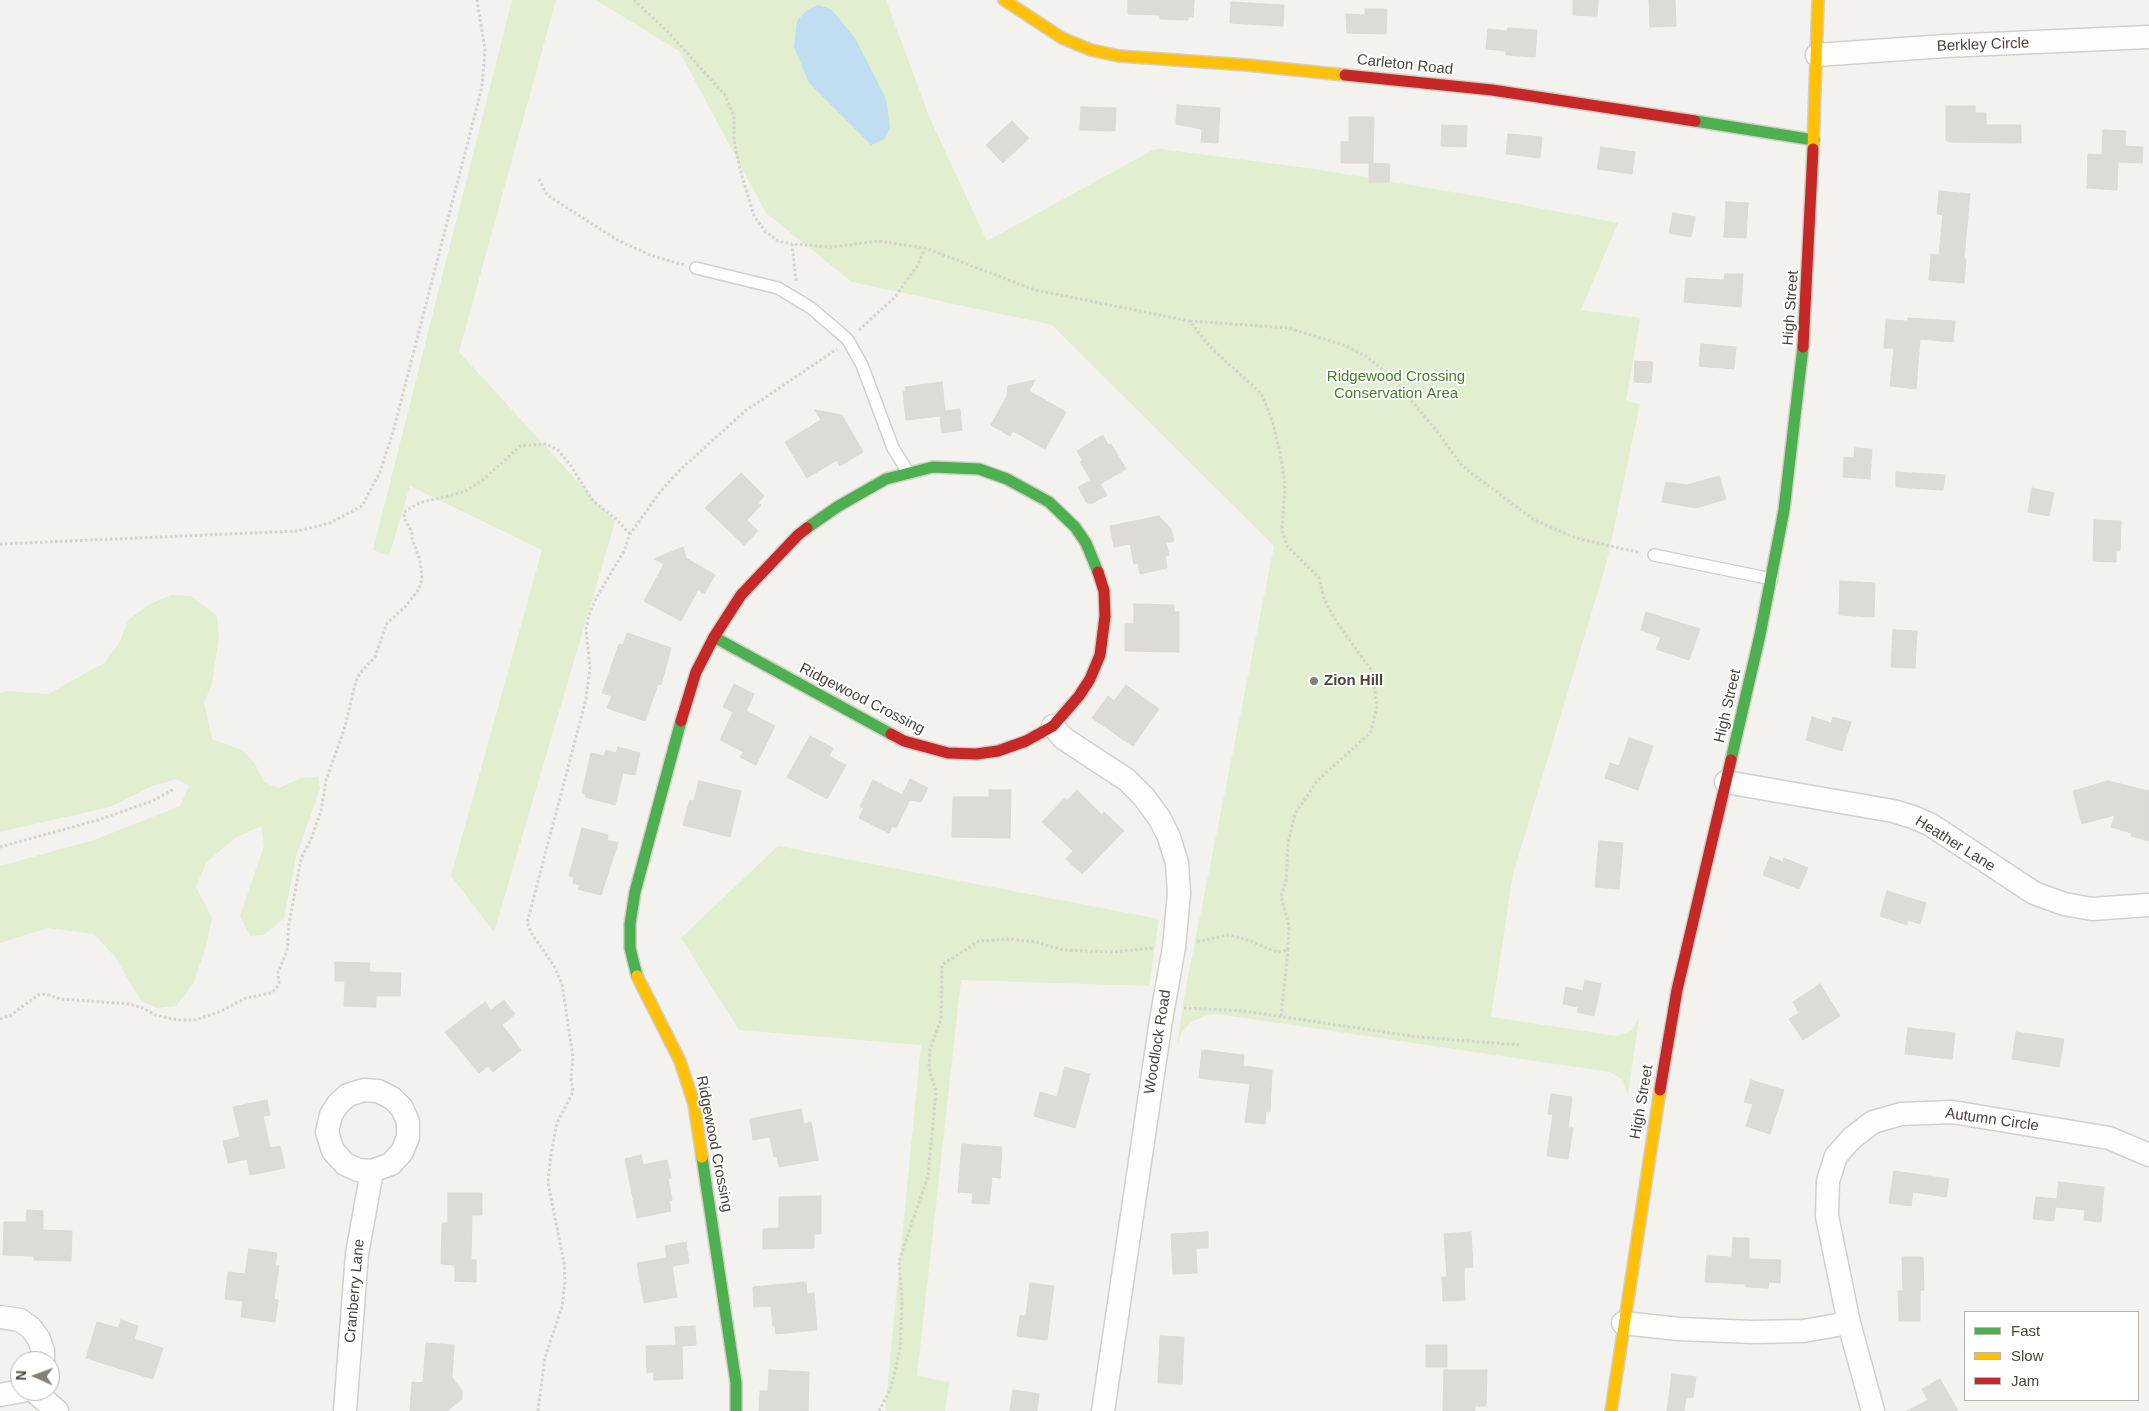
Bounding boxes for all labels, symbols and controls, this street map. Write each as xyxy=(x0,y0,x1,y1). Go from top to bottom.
street label: Berkley Circle xyxy=(1936,34,2030,56)
street label: Carleton Road xyxy=(1356,51,1454,79)
street label: High Street xyxy=(1779,270,1803,346)
park label: Ridgewood Crossing Conservation Area xyxy=(1327,368,1465,403)
street label: Ridgewood Crossing xyxy=(796,660,928,738)
street label: High Street xyxy=(1711,667,1745,745)
place label: Zion Hill xyxy=(1324,672,1383,690)
marker: Zion Hill xyxy=(1308,675,1320,687)
street label: Heather Lane xyxy=(1912,812,1998,876)
street label: Woodlock Road xyxy=(1141,988,1175,1096)
street label: High Street xyxy=(1627,1063,1657,1141)
street label: Ridgewood Crossing xyxy=(692,1074,736,1214)
street label: Autumn Circle xyxy=(1944,1105,2040,1135)
street label: Cranberry Lane xyxy=(341,1238,369,1344)
legend xyxy=(1964,1311,2139,1401)
text: Fast xyxy=(2011,1322,2040,1339)
text: Slow xyxy=(2011,1347,2044,1364)
north arrow xyxy=(10,1351,60,1401)
text: N xyxy=(13,1370,29,1381)
text: Jam xyxy=(2011,1372,2039,1389)

